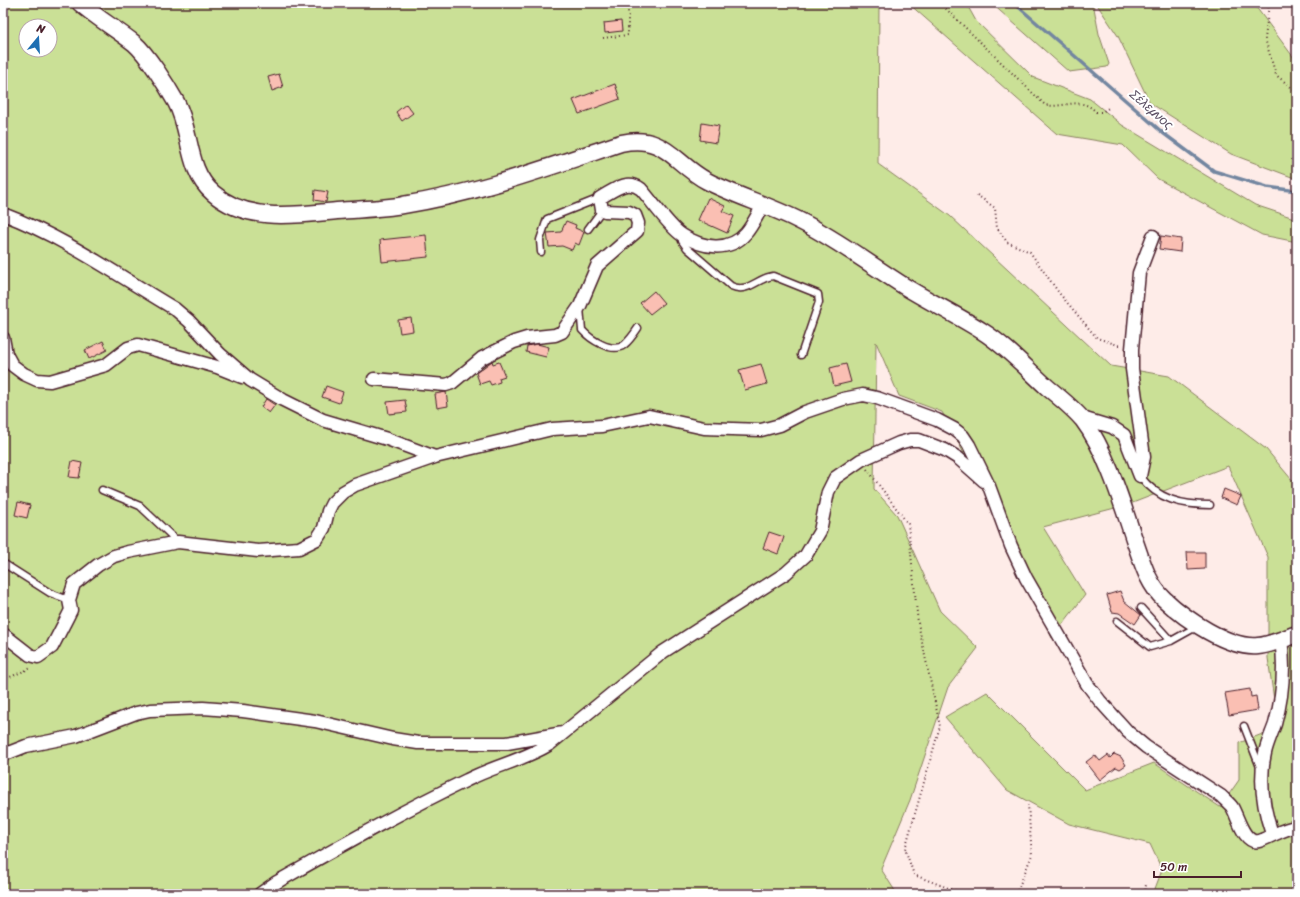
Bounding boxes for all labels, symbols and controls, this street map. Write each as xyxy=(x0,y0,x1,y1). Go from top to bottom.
north arrow xyxy=(18,18,58,58)
text: N xyxy=(33,18,48,39)
water label: Σέλεμνος xyxy=(1124,83,1180,136)
scale bar xyxy=(1154,853,1241,879)
text: 50 m xyxy=(1160,856,1187,878)

